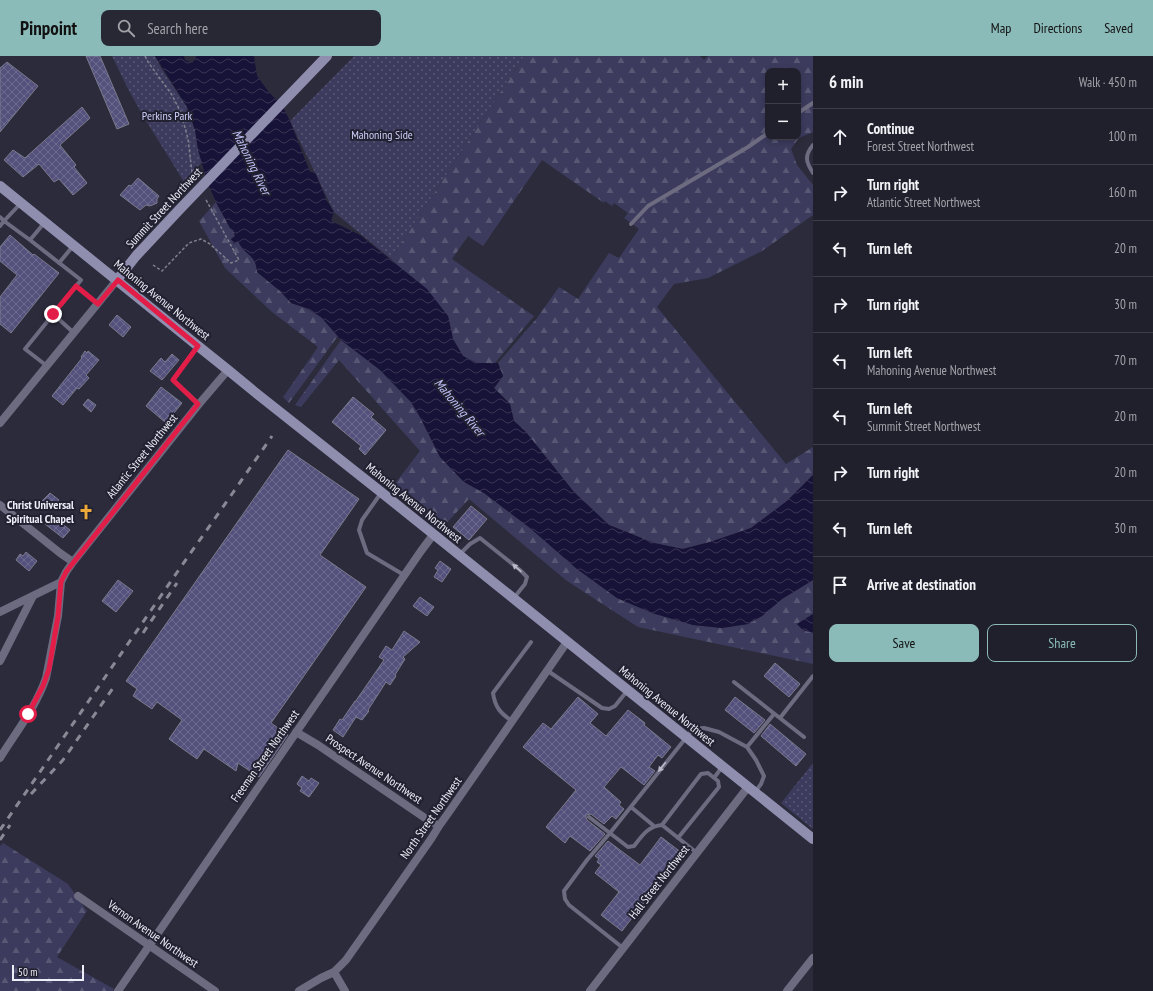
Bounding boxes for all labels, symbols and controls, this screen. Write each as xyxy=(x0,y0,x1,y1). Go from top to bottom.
search box xyxy=(101,10,381,46)
text: Pinpoint xyxy=(20,16,77,40)
icon: search xyxy=(115,17,137,39)
text: Search here xyxy=(147,19,208,38)
text: Map xyxy=(991,19,1011,37)
text: Directions xyxy=(1033,19,1082,37)
text: Saved xyxy=(1104,19,1133,37)
map controls xyxy=(765,68,801,140)
button: + xyxy=(765,68,801,104)
text: 6 min xyxy=(829,71,863,93)
text: Walk · 450 m xyxy=(1079,74,1137,91)
button: − xyxy=(765,104,801,140)
park label: Perkins Park xyxy=(142,108,192,123)
text: Continue xyxy=(867,119,914,138)
icon: ahead xyxy=(829,126,851,148)
water label: Mahoning River xyxy=(228,127,276,200)
park label: Mahoning Side xyxy=(351,127,413,142)
text: 100 m xyxy=(1108,128,1137,145)
text: Forest Street Northwest xyxy=(867,138,974,155)
street label: Summit Street Northwest xyxy=(122,164,205,251)
text: Turn right xyxy=(867,175,919,194)
icon: right xyxy=(829,182,851,204)
text: 160 m xyxy=(1108,184,1137,201)
text: Atlantic Street Northwest xyxy=(867,194,980,211)
icon: left xyxy=(829,238,851,260)
text: Turn left xyxy=(867,239,912,258)
text: 20 m xyxy=(1114,240,1137,257)
street label: Mahoning Avenue Northwest xyxy=(111,256,214,343)
icon: right xyxy=(829,294,851,316)
text: Turn right xyxy=(867,295,919,314)
text: 30 m xyxy=(1114,296,1137,313)
route end xyxy=(44,305,62,323)
text: Turn left xyxy=(867,343,912,362)
icon: left xyxy=(829,350,851,372)
text: 70 m xyxy=(1114,352,1137,369)
text: Mahoning Avenue Northwest xyxy=(867,362,996,379)
water label: Mahoning River xyxy=(430,375,490,442)
text: Turn left xyxy=(867,399,912,418)
icon: left xyxy=(829,406,851,428)
text: 20 m xyxy=(1114,408,1137,425)
street label: Atlantic Street Northwest xyxy=(103,410,181,501)
text: Summit Street Northwest xyxy=(867,418,981,435)
street label: Mahoning Avenue Northwest xyxy=(363,459,466,546)
icon: right xyxy=(829,462,851,484)
text: Turn right xyxy=(867,463,919,482)
text: 20 m xyxy=(1114,464,1137,481)
place label: Christ Universal Spiritual Chapel xyxy=(6,497,74,526)
church icon: Christ Universal Spiritual Chapel xyxy=(77,503,95,521)
icon: left xyxy=(829,518,851,540)
text: Turn left xyxy=(867,519,912,538)
text: 30 m xyxy=(1114,520,1137,537)
one-way arrow xyxy=(512,564,522,573)
icon: arrive xyxy=(829,574,851,596)
text: Arrive at destination xyxy=(867,575,976,594)
button: Save xyxy=(829,624,979,662)
button: Share xyxy=(987,624,1137,662)
street label: Mahoning Avenue Northwest xyxy=(616,662,719,749)
route start xyxy=(19,705,37,723)
street label: Freeman Street Northwest xyxy=(227,706,302,805)
street label: Prospect Avenue Northwest xyxy=(323,731,426,807)
one-way arrow xyxy=(658,761,667,772)
street label: North Street Northwest xyxy=(397,773,465,862)
street label: Hall Street Northwest xyxy=(625,841,693,922)
street label: Vernon Avenue Northwest xyxy=(104,896,202,971)
scale bar xyxy=(12,963,84,982)
text: 50 m xyxy=(18,965,37,979)

